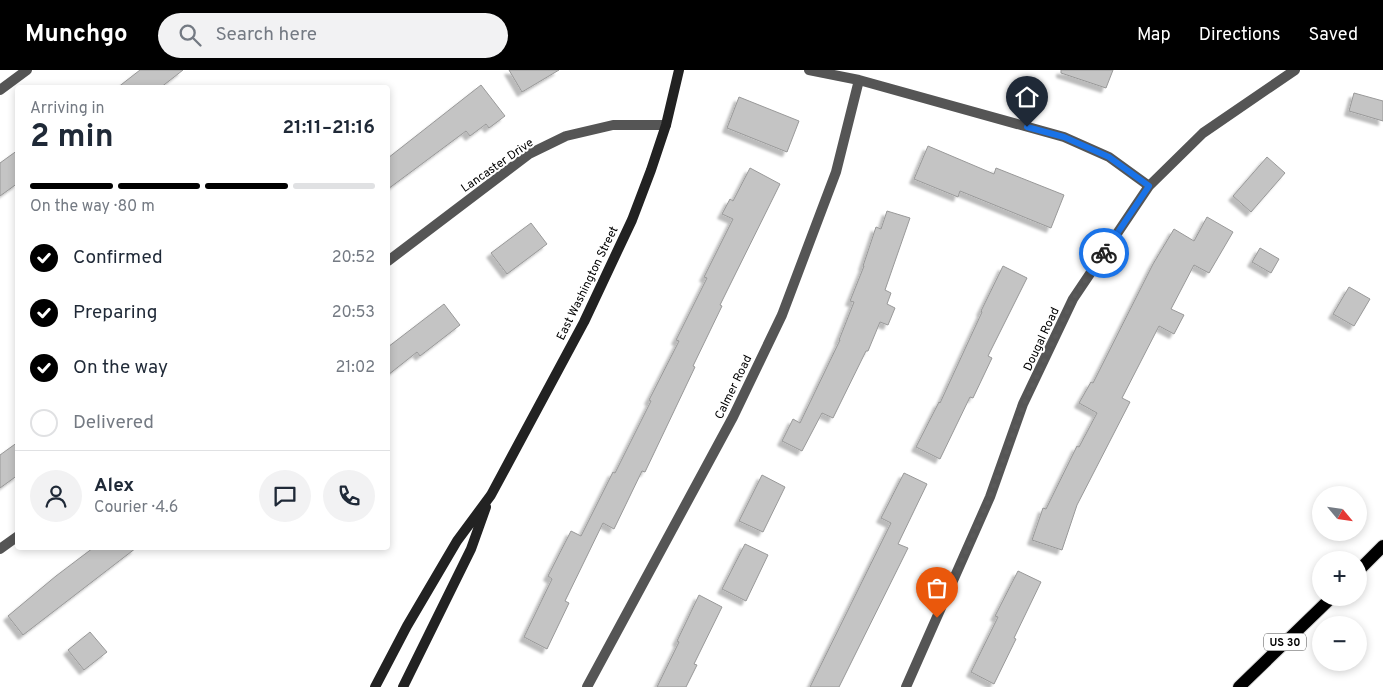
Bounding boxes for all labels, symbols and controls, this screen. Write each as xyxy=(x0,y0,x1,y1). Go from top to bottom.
search box xyxy=(158,13,508,58)
text: Munchgo xyxy=(25,20,128,50)
icon: search xyxy=(176,21,204,49)
text: Search here xyxy=(216,23,317,47)
text: Map xyxy=(1137,24,1171,47)
text: Directions xyxy=(1199,24,1281,47)
text: Saved xyxy=(1309,24,1358,47)
pin xyxy=(1006,76,1048,127)
icon: home xyxy=(1013,83,1041,111)
text: Arriving in xyxy=(30,99,105,119)
text: 21:11–21:16 xyxy=(282,116,375,140)
text: 2 min xyxy=(30,118,114,158)
street label: Lancaster Drive xyxy=(458,135,537,197)
text: On the way · 80 m xyxy=(30,197,155,217)
street label: East Washington Street xyxy=(553,224,622,343)
courier xyxy=(1079,228,1129,278)
icon: bike xyxy=(1090,239,1118,267)
icon: check xyxy=(30,244,58,272)
text: Confirmed xyxy=(73,246,163,270)
text: 20:52 xyxy=(332,248,375,268)
icon: check xyxy=(30,299,58,327)
text: Preparing xyxy=(73,301,157,325)
text: 20:53 xyxy=(332,303,375,323)
street label: Dougal Road xyxy=(1020,305,1064,374)
street label: Calmer Road xyxy=(711,353,756,422)
icon: check xyxy=(30,354,58,382)
text: On the way xyxy=(73,356,168,380)
text: 21:02 xyxy=(336,358,375,378)
text: Delivered xyxy=(73,411,154,435)
button: person xyxy=(30,470,82,522)
button: chat xyxy=(259,470,311,522)
button: phone xyxy=(323,470,375,522)
text: Alex xyxy=(94,474,134,498)
north arrow xyxy=(1312,486,1368,541)
map controls xyxy=(1312,486,1367,671)
text: Courier · 4.6 xyxy=(94,498,178,518)
button: + xyxy=(1312,551,1367,606)
pin xyxy=(916,567,958,618)
icon: bag xyxy=(923,574,951,602)
button: − xyxy=(1312,616,1367,671)
road number: US 30 xyxy=(1264,634,1306,650)

